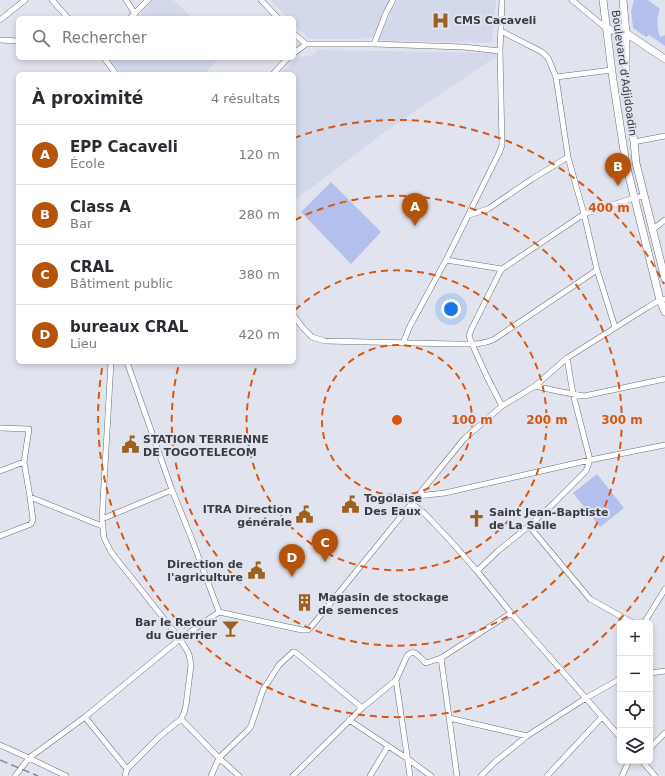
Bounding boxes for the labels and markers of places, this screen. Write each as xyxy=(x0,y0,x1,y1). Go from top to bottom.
hospital icon: CMS Cacaveli xyxy=(431,10,451,30)
place label: CMS Cacaveli xyxy=(454,14,536,27)
pin: B xyxy=(605,153,631,186)
pin: A xyxy=(402,193,428,226)
centre of rings xyxy=(390,413,404,427)
place label: STATION TERRIENNE DE TOGOTELECOM xyxy=(143,433,269,459)
public building icon: STATION TERRIENNE DE TOGOTELECOM xyxy=(120,435,140,455)
place label: Togolaise Des Eaux xyxy=(364,492,422,518)
public building icon: Togolaise Des Eaux xyxy=(341,494,361,514)
place label: ITRA Direction générale xyxy=(203,503,292,529)
public building icon: ITRA Direction générale xyxy=(295,505,315,525)
place label: Saint Jean-Baptiste de La Salle xyxy=(489,506,608,532)
church icon: Saint Jean-Baptiste de La Salle xyxy=(466,508,486,528)
pin: C xyxy=(312,529,338,562)
pin: D xyxy=(279,544,305,577)
place label: Direction de l'agriculture xyxy=(167,558,243,584)
public building icon: Direction de l'agriculture xyxy=(246,560,266,580)
place label: Magasin de stockage de semences xyxy=(318,591,449,617)
building icon: Magasin de stockage de semences xyxy=(295,593,315,613)
place label: Bar le Retour du Guerrier xyxy=(135,616,218,642)
bar icon: Bar le Retour du Guerrier xyxy=(220,618,240,638)

